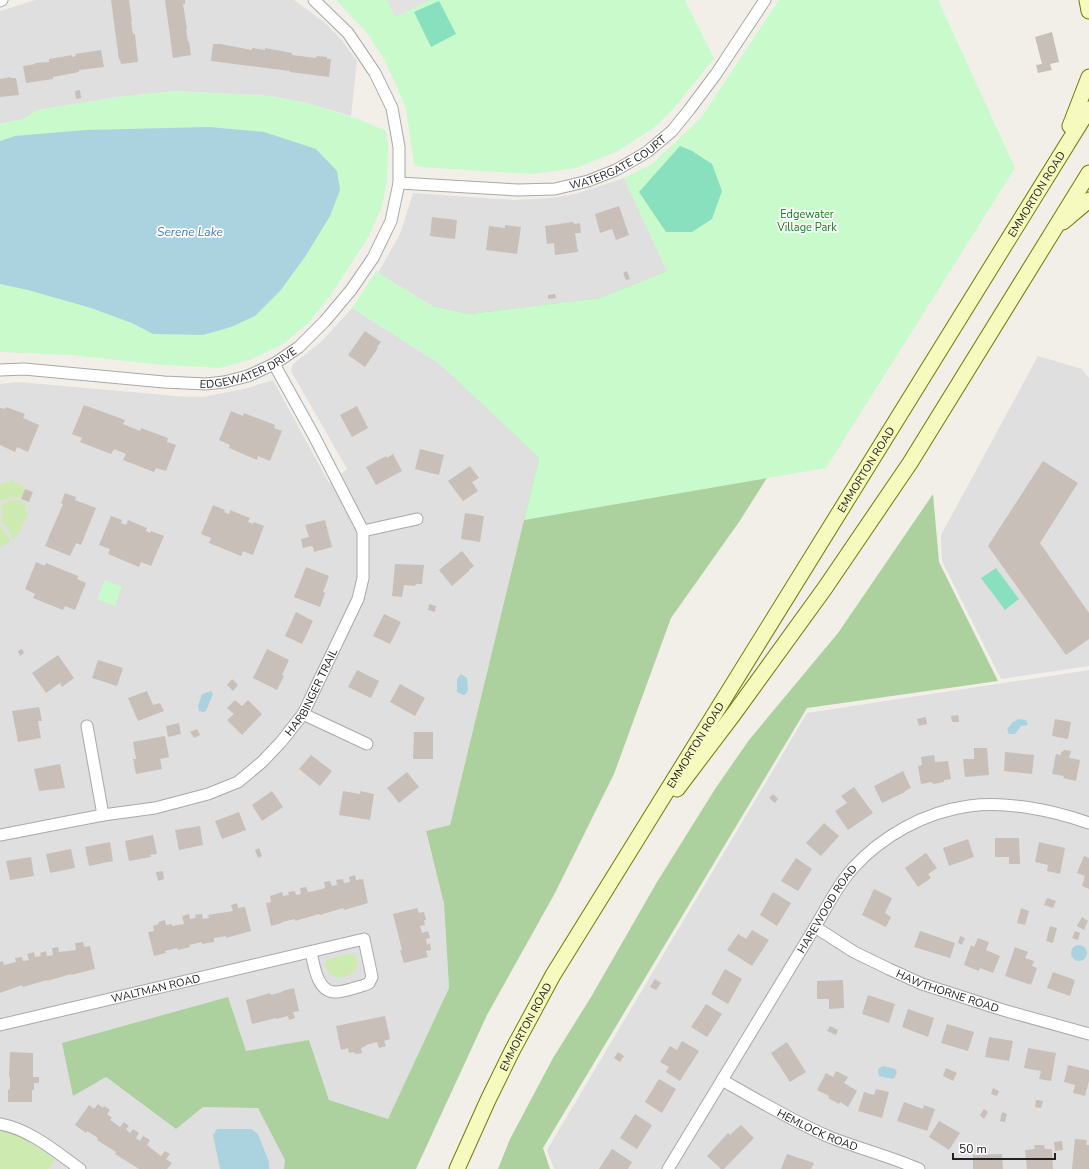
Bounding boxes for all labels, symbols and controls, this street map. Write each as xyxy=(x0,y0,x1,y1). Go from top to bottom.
street label: WATERGATE COURT xyxy=(568,131,669,193)
street label: EMMORTON ROAD xyxy=(1004,148,1069,240)
park label: Edgewater Village Park xyxy=(776,207,837,235)
water label: Serene Lake xyxy=(157,224,223,240)
street label: EDGEWATER DRIVE xyxy=(199,343,299,391)
street label: EMMORTON ROAD xyxy=(834,424,898,515)
street label: HARBINGER TRAIL xyxy=(281,646,341,739)
street label: EMMORTON ROAD xyxy=(663,699,728,791)
street label: HAREWOOD ROAD xyxy=(794,861,860,956)
street label: HAWTHORNE ROAD xyxy=(894,966,1001,1016)
street label: WALTMAN ROAD xyxy=(110,970,202,1006)
street label: EMMORTON ROAD xyxy=(496,980,555,1073)
street label: HEMLOCK ROAD xyxy=(775,1105,860,1154)
scale bar xyxy=(953,1135,1055,1161)
text: 50 m xyxy=(959,1141,987,1157)

